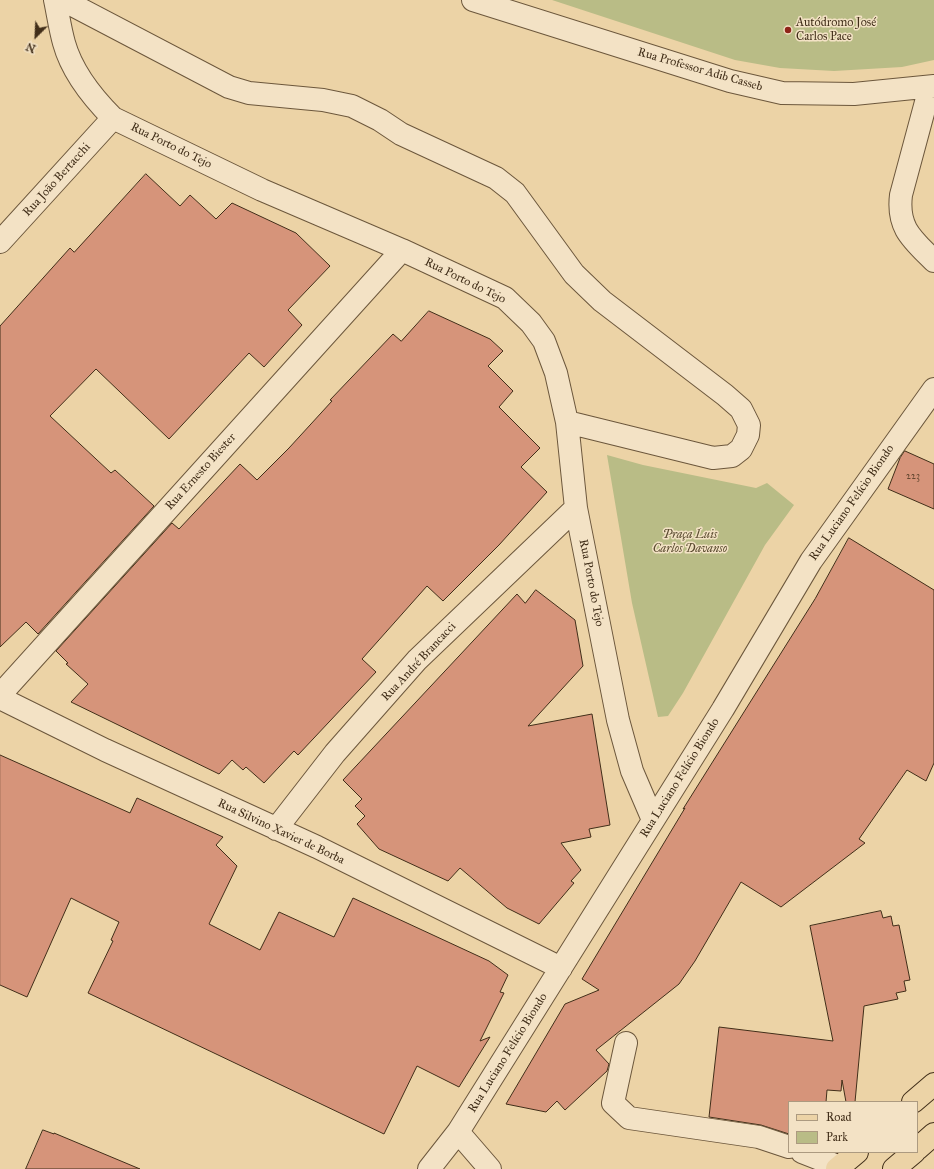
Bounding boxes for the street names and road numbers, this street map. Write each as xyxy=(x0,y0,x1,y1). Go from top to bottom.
street label: Rua Professor Adib Casseb xyxy=(636,45,764,95)
street label: Rua Porto do Tejo xyxy=(128,120,214,172)
street label: Rua João Bertacchi xyxy=(20,140,94,220)
street label: Rua Porto do Tejo xyxy=(422,255,508,307)
street label: Rua Ernesto Biester xyxy=(163,431,239,513)
street label: Rua Luciano Felício Biondo xyxy=(806,442,898,564)
street label: Rua Porto do Tejo xyxy=(575,538,607,628)
street label: Rua André Brancacci xyxy=(379,620,459,704)
street label: Rua Luciano Felício Biondo xyxy=(637,716,723,840)
street label: Rua Silvino Xavier de Borba xyxy=(215,796,347,868)
street label: Rua Luciano Felício Biondo xyxy=(465,991,551,1115)

